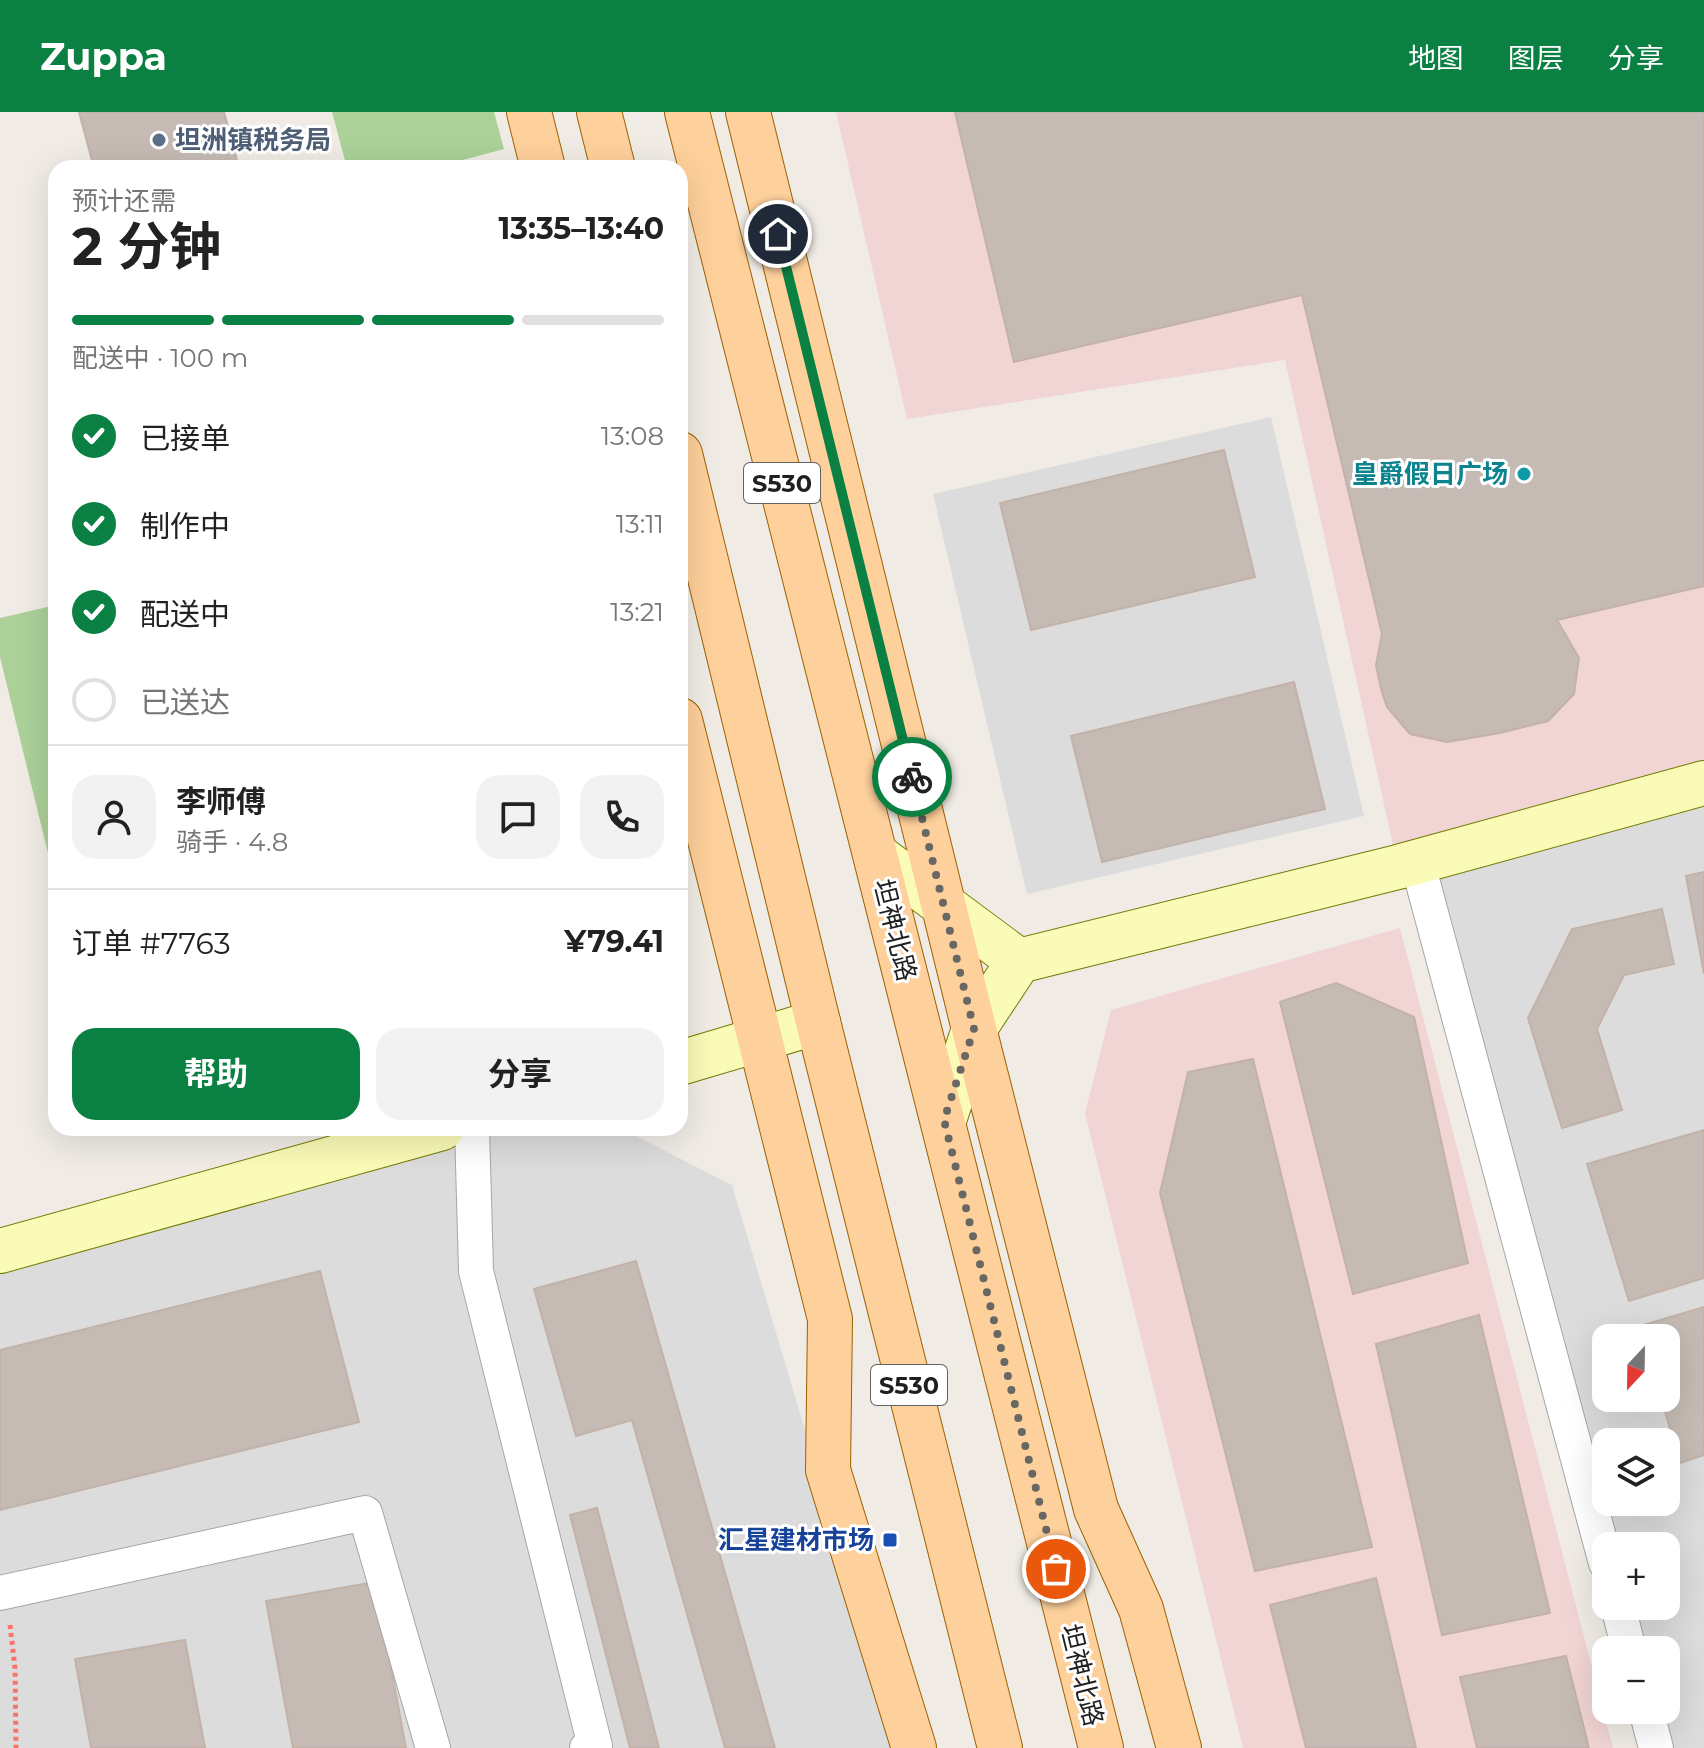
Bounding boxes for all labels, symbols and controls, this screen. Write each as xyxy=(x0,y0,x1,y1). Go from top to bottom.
text: Zuppa xyxy=(40,33,167,80)
text: 地图 xyxy=(1408,41,1464,75)
text: 图层 xyxy=(1508,41,1564,75)
text: 分享 xyxy=(1608,41,1664,75)
place label: 坦洲镇税务局 xyxy=(175,124,331,156)
marker: 坦洲镇税务局 xyxy=(150,131,168,149)
text: 预计还需 xyxy=(72,185,176,217)
pin xyxy=(744,200,812,268)
text: 13:35–13:40 xyxy=(499,210,664,247)
icon: home xyxy=(756,212,800,256)
text: 2 分钟 xyxy=(72,215,221,278)
text: 配送中 · 100 m xyxy=(72,342,248,374)
icon: check xyxy=(72,414,116,458)
text: 已接单 xyxy=(140,420,230,457)
text: 13:08 xyxy=(601,420,664,452)
place label: 皇爵假日广场 xyxy=(1352,458,1508,490)
road number: S530 xyxy=(744,463,820,503)
marker: 皇爵假日广场 xyxy=(1515,465,1533,483)
icon: check xyxy=(72,502,116,546)
text: 制作中 xyxy=(140,508,230,545)
text: 13:11 xyxy=(616,508,664,540)
icon: check xyxy=(72,590,116,634)
text: 配送中 xyxy=(140,596,230,633)
text: 13:21 xyxy=(610,596,664,628)
text: 已送达 xyxy=(140,684,230,721)
courier xyxy=(872,737,952,817)
icon: bike xyxy=(890,755,934,799)
button: person xyxy=(72,775,156,859)
button: chat xyxy=(476,775,560,859)
button: phone xyxy=(580,775,664,859)
text: 李师傅 xyxy=(176,783,266,820)
text: 骑手 · 4.8 xyxy=(176,826,288,858)
street label: 坦神北路 xyxy=(867,876,923,984)
text: ¥79.41 xyxy=(564,923,664,960)
text: 订单 #7763 xyxy=(72,925,231,962)
button: 帮助 xyxy=(72,1028,360,1120)
button: 分享 xyxy=(376,1028,664,1120)
north arrow xyxy=(1592,1324,1680,1412)
map controls xyxy=(1592,1324,1680,1724)
road number: S530 xyxy=(871,1365,947,1405)
button: layers xyxy=(1592,1428,1680,1516)
place label: 汇星建材市场 xyxy=(718,1524,874,1556)
marker: 汇星建材市场 xyxy=(881,1531,899,1549)
button: + xyxy=(1592,1532,1680,1620)
pin xyxy=(1022,1535,1090,1603)
icon: bag xyxy=(1034,1547,1078,1591)
street label: 坦神北路 xyxy=(1054,1621,1110,1729)
button: − xyxy=(1592,1636,1680,1724)

